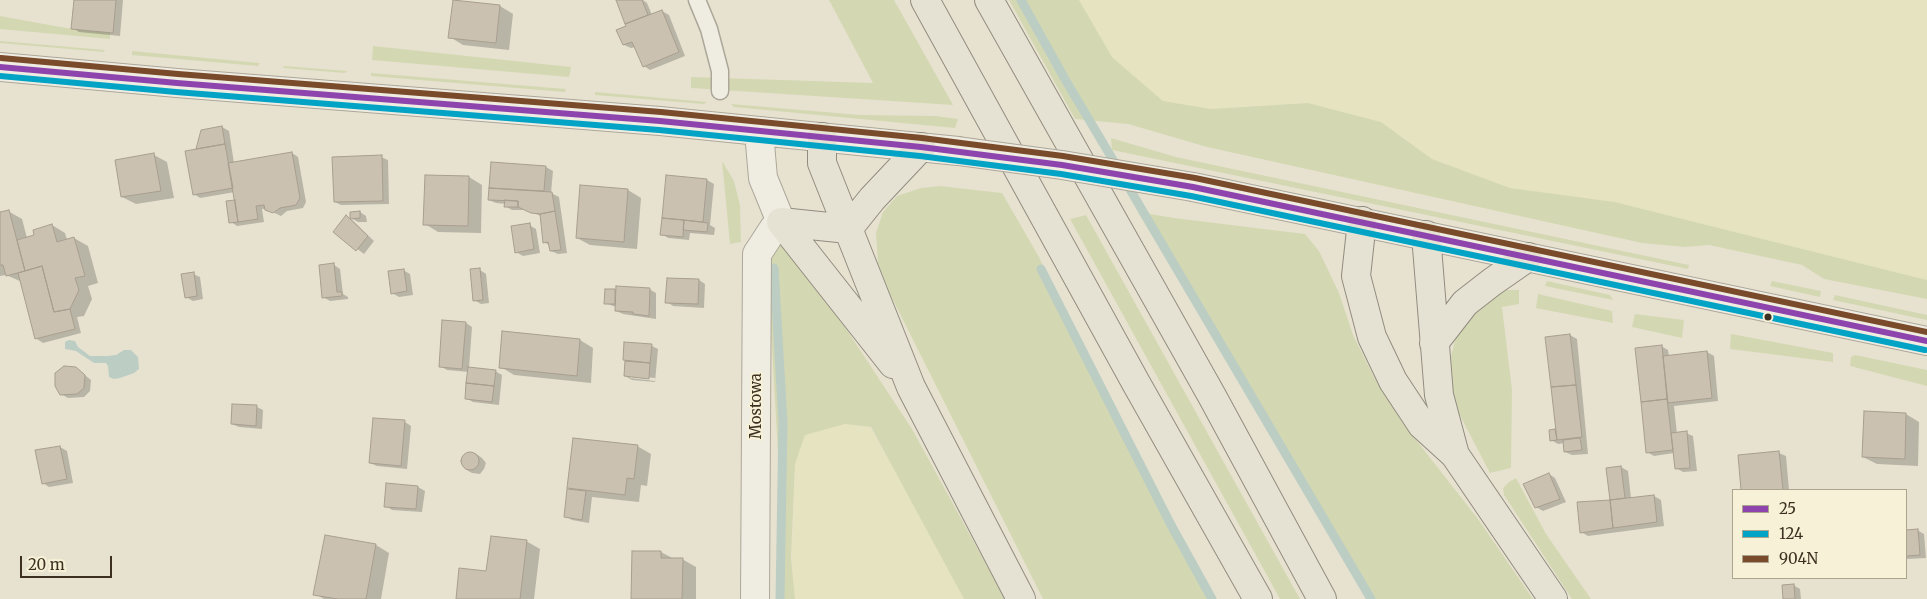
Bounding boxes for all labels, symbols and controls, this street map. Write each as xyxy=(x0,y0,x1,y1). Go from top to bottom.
unlabelled marker xyxy=(1763,312,1773,322)
street label: Mostowa xyxy=(748,373,766,439)
legend xyxy=(1732,489,1907,579)
text: 25 xyxy=(1779,499,1796,518)
text: 124 xyxy=(1779,524,1803,543)
scale bar xyxy=(22,546,115,578)
text: 904N xyxy=(1779,549,1818,568)
text: 20 m xyxy=(28,555,65,574)

